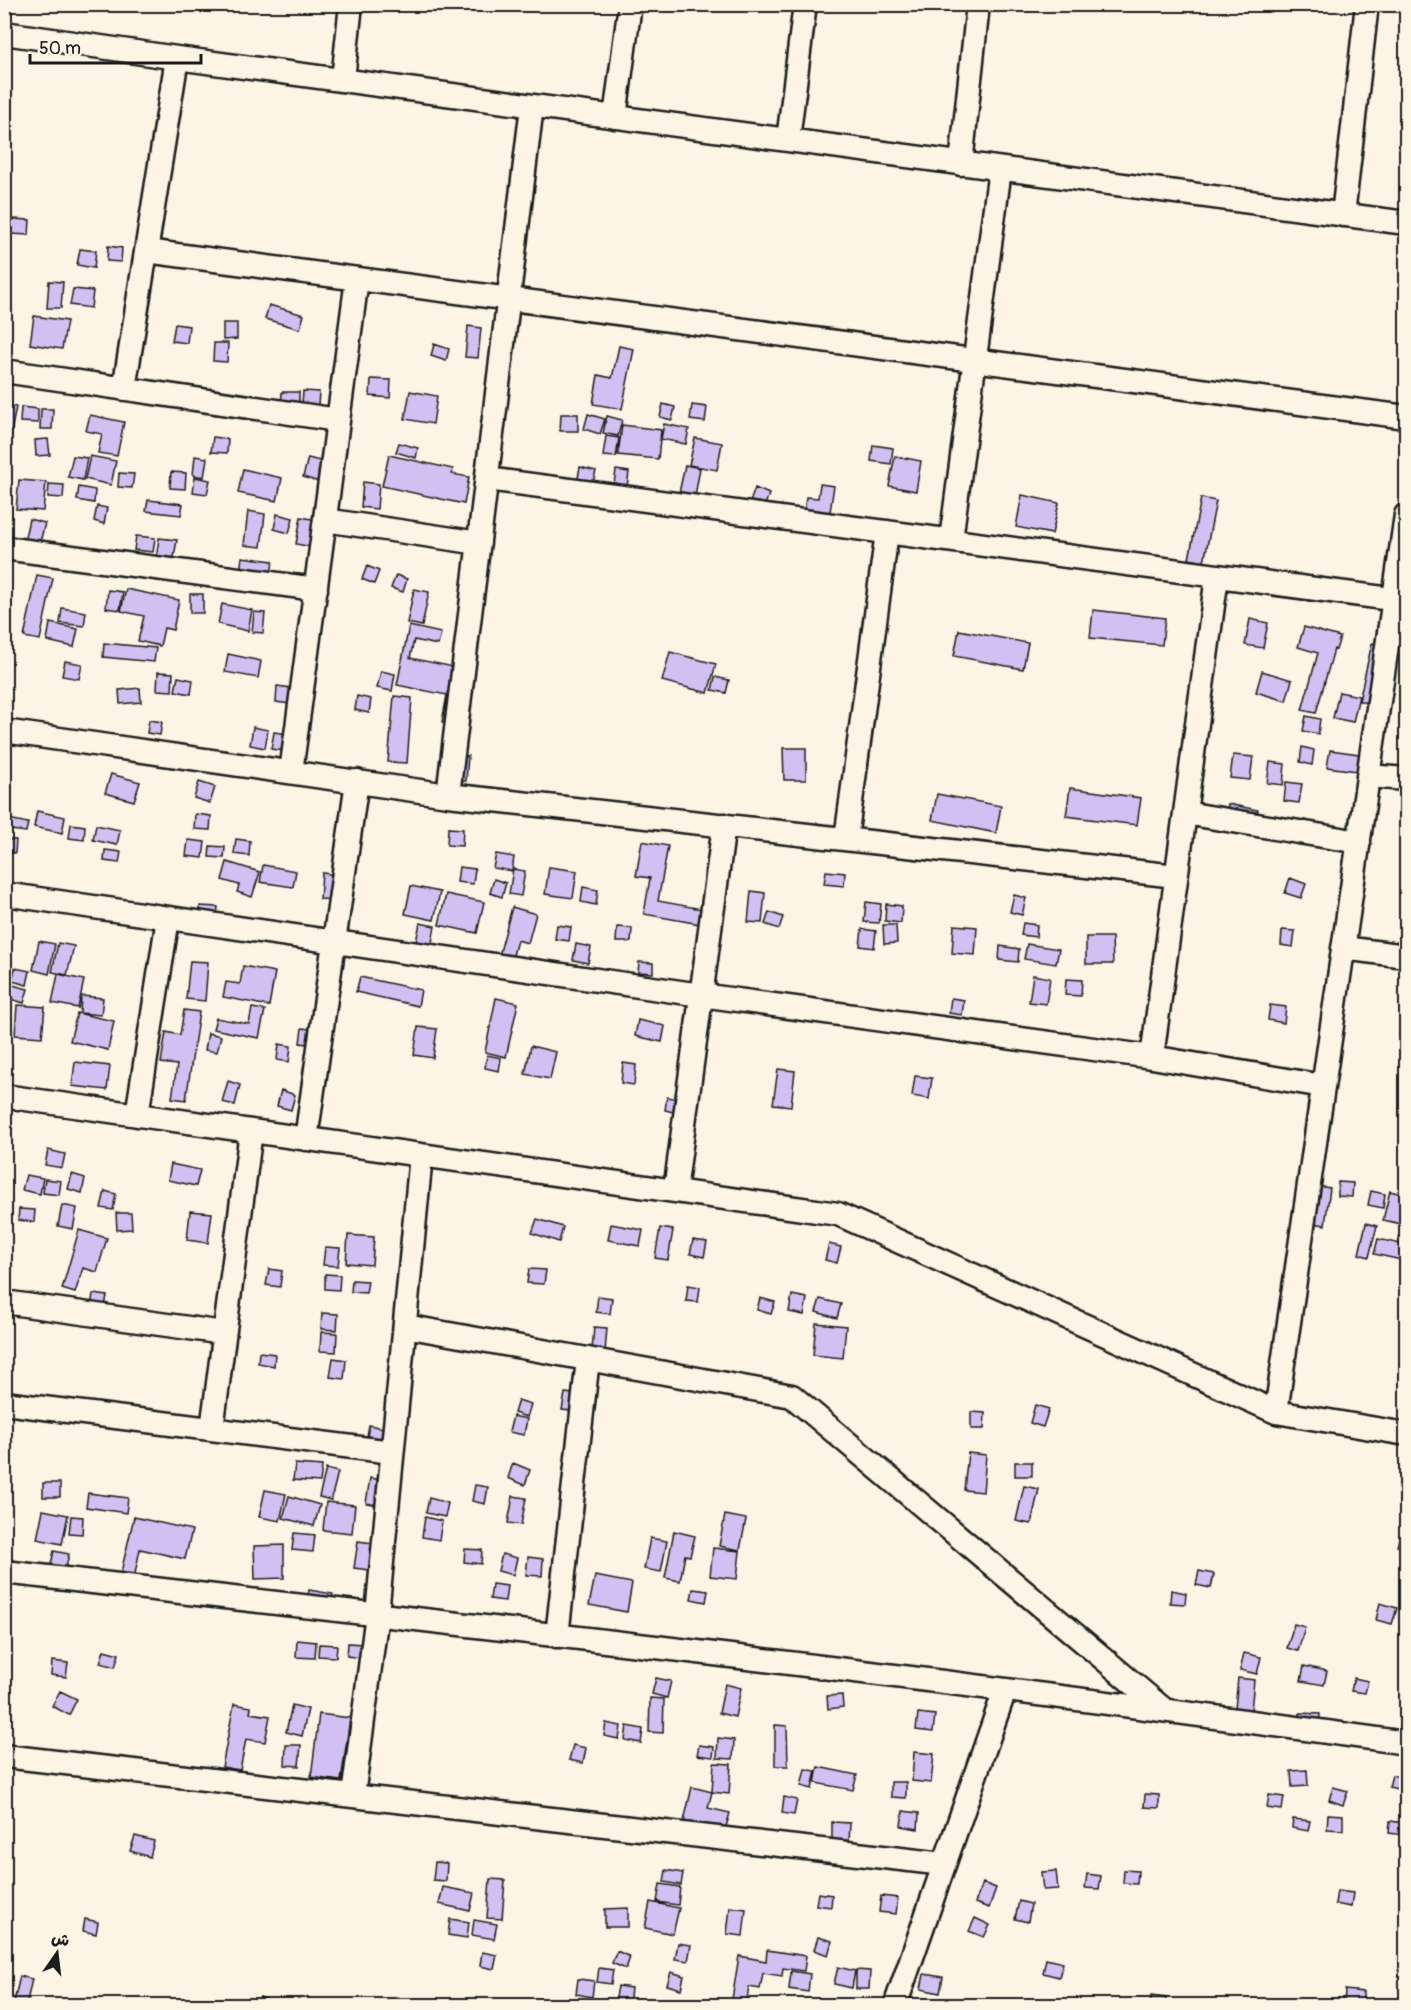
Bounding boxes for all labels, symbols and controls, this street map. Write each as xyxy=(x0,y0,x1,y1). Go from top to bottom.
scale bar xyxy=(30,27,201,65)
text: 50 m xyxy=(39,37,81,60)
north arrow xyxy=(27,1923,87,1983)
text: ش xyxy=(49,1928,71,1951)

